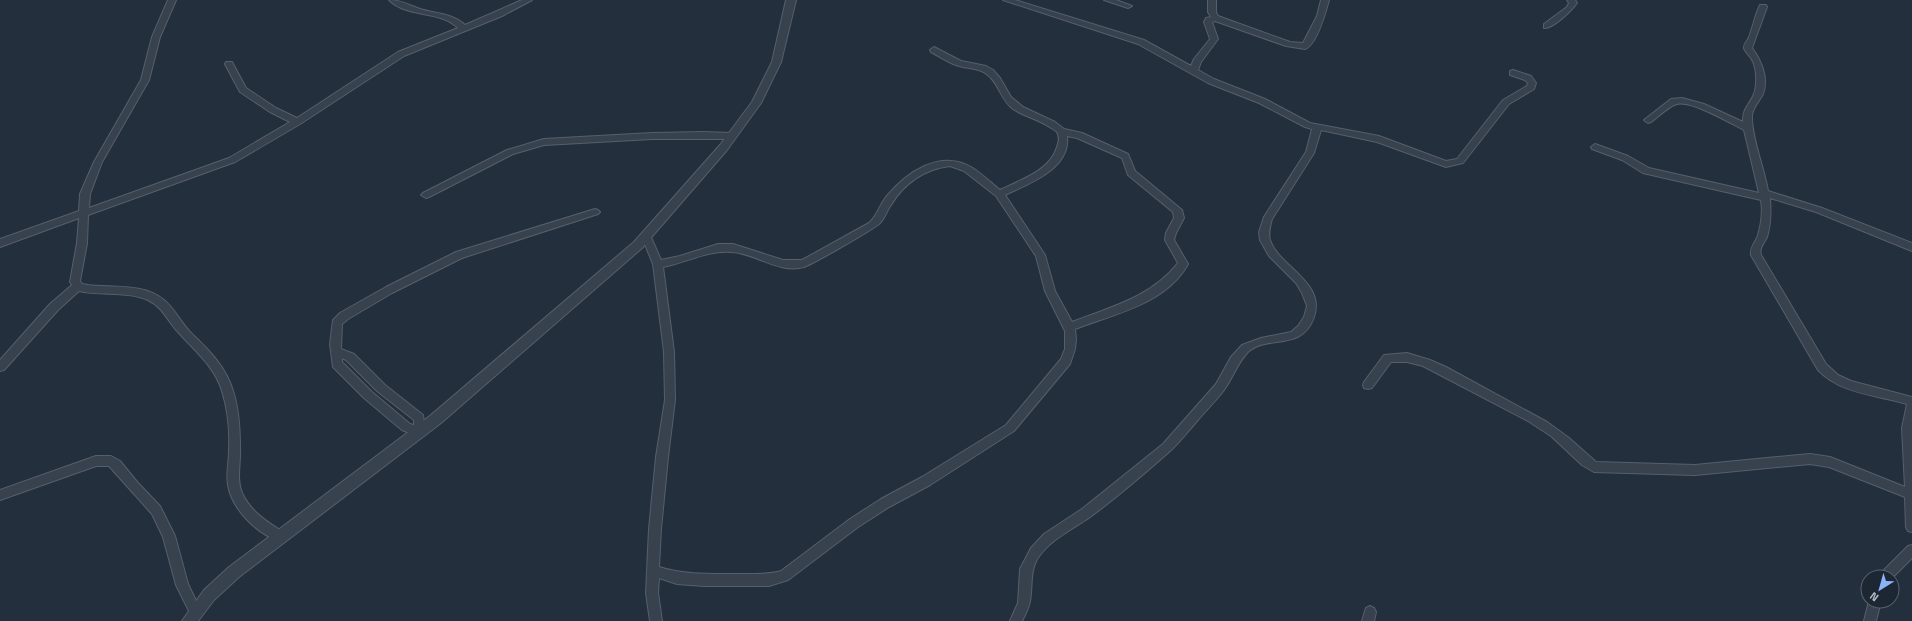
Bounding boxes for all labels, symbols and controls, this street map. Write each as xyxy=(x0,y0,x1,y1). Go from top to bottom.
north arrow xyxy=(1860,569,1900,609)
text: N xyxy=(1866,588,1882,606)

